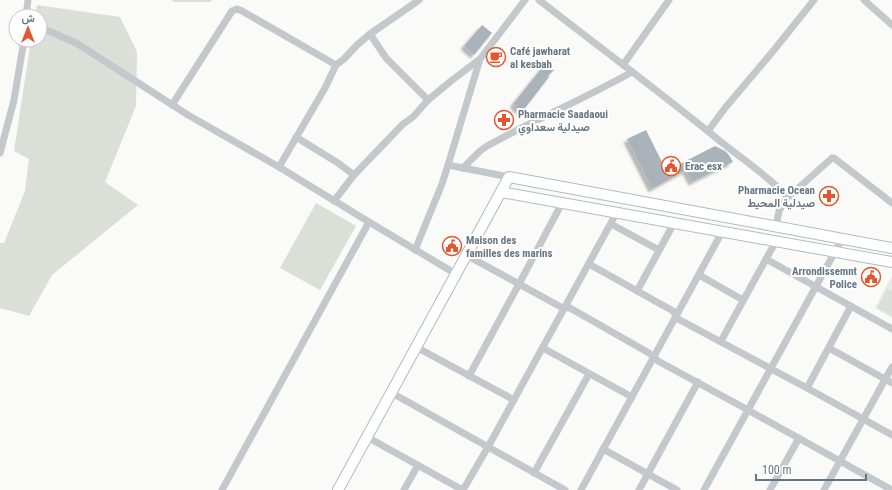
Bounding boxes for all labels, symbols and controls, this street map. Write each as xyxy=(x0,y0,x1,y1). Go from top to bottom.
north arrow xyxy=(8,8,48,48)
text: ش xyxy=(21,12,35,25)
place label: Café jawharat al kesbah xyxy=(510,45,571,71)
cafe icon: Café jawharat al kesbah xyxy=(485,46,507,68)
place label: Pharmacie Saadaoui صيدلية سعداوي xyxy=(518,108,608,136)
pharmacy icon: Pharmacie Saadaoui صيدلية سعداوي xyxy=(493,109,515,131)
public building icon: Erac esx xyxy=(660,155,682,177)
place label: Erac esx xyxy=(685,160,722,173)
place label: Pharmacie Ocean صيدلية المحيط xyxy=(738,184,815,210)
pharmacy icon: Pharmacie Ocean صيدلية المحيط xyxy=(818,185,840,207)
place label: Maison des familles des marins xyxy=(466,234,552,260)
public building icon: Maison des familles des marins xyxy=(441,235,463,257)
place label: Arrondissemnt Police xyxy=(792,265,858,291)
public building icon: Arrondissemnt Police xyxy=(860,266,882,288)
scale bar xyxy=(756,456,866,482)
text: 100 m xyxy=(762,463,792,477)

